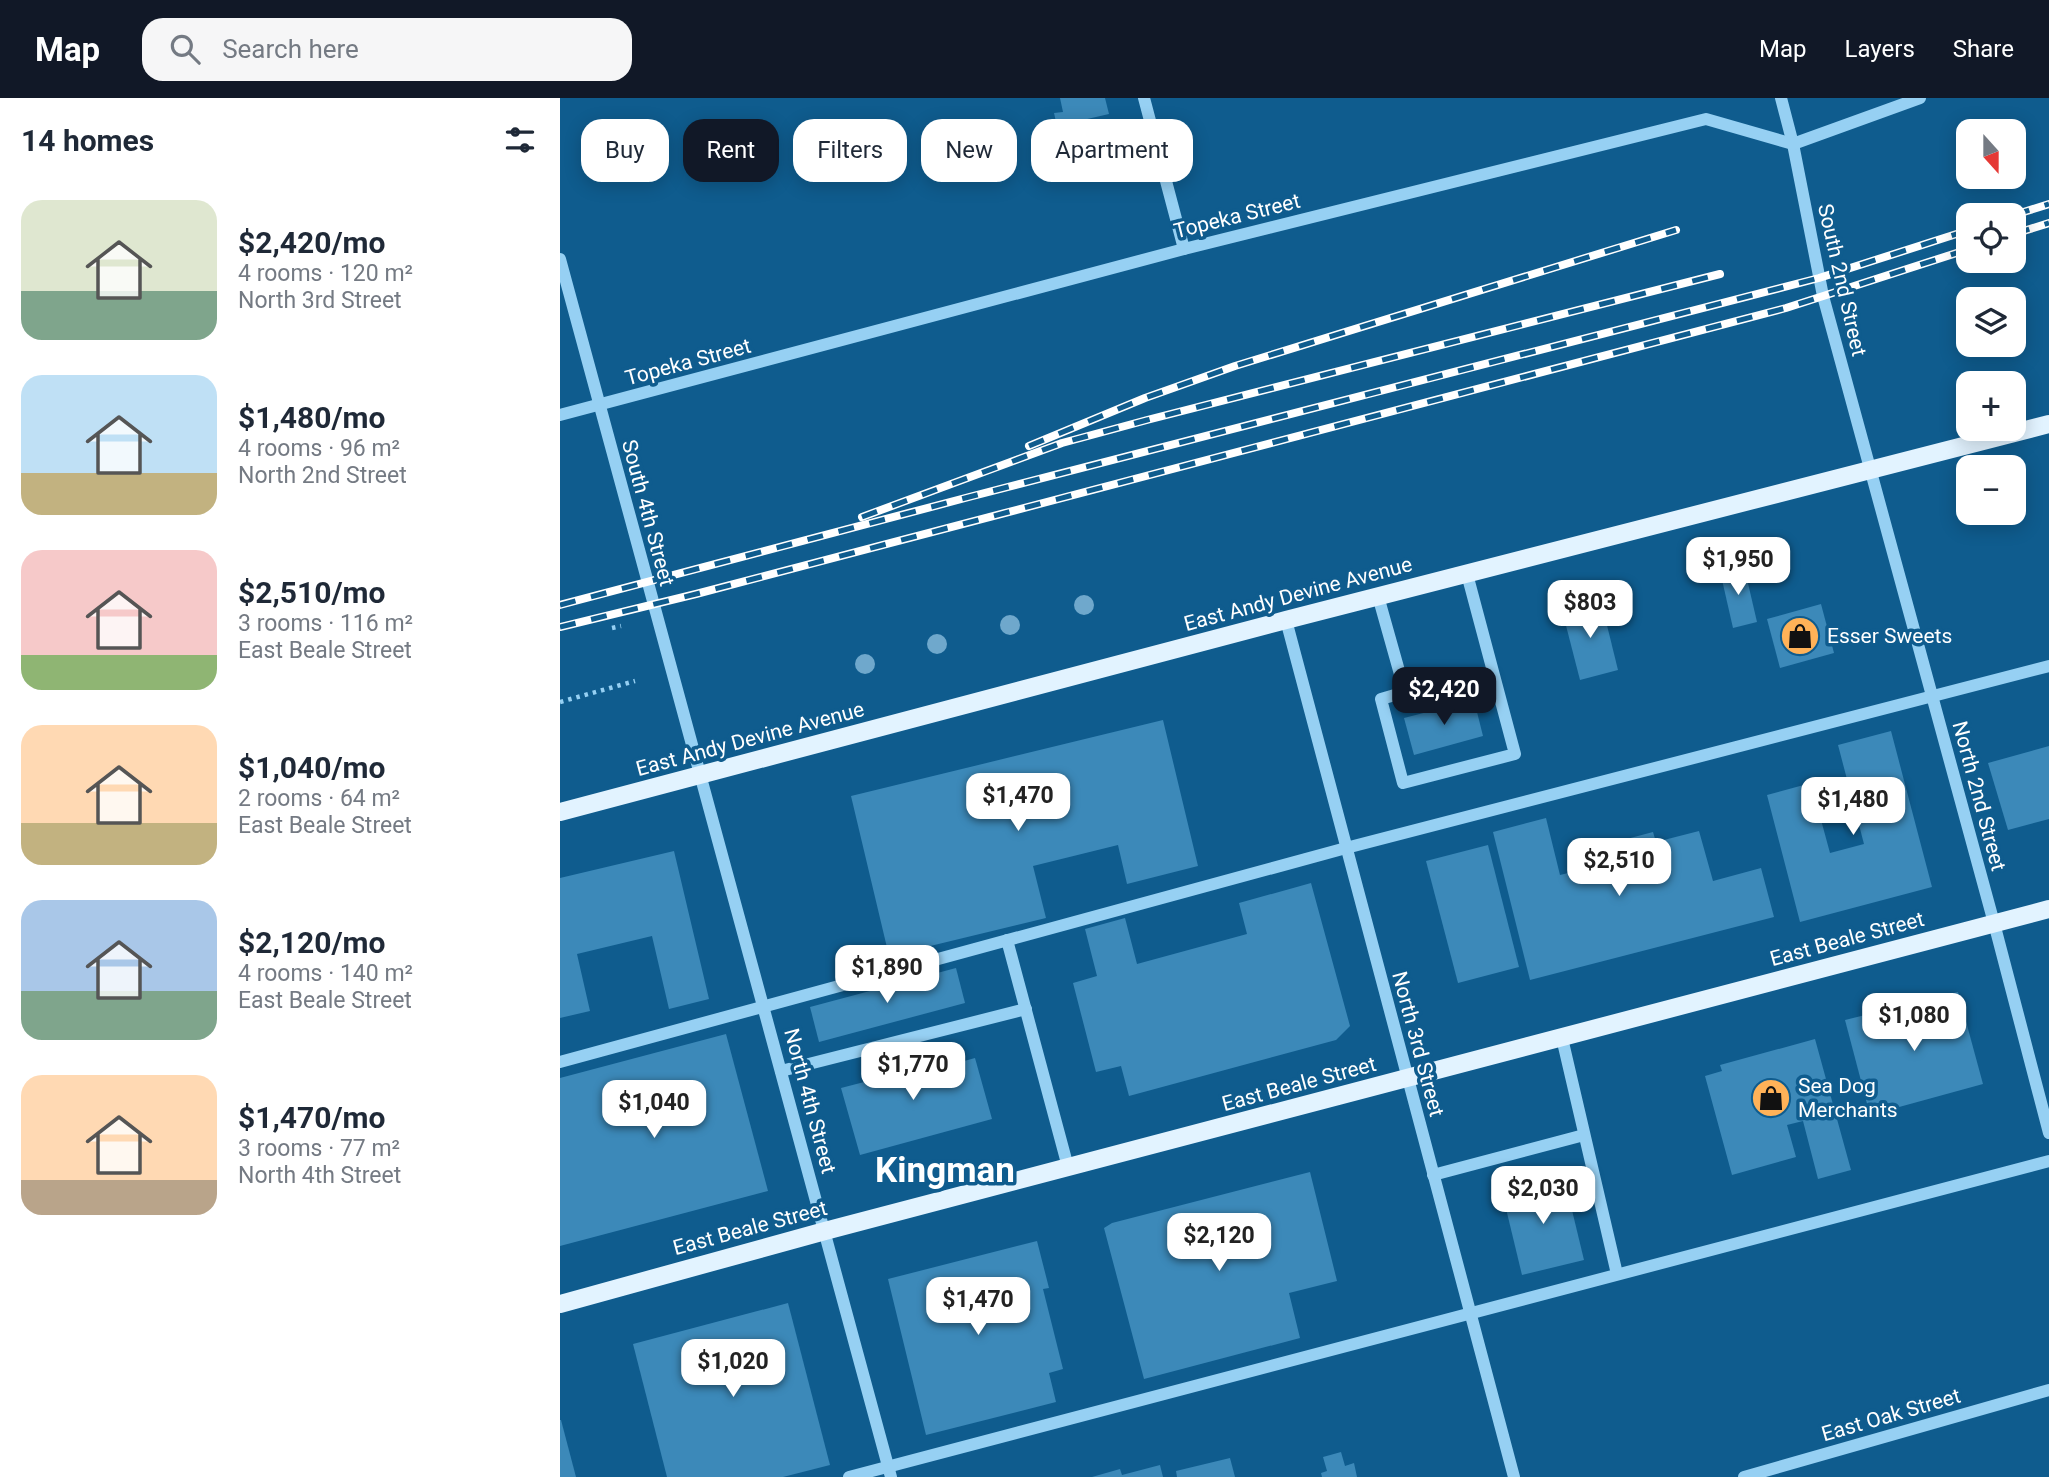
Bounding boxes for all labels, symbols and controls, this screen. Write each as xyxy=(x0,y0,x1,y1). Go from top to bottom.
search box xyxy=(142,18,632,81)
text: Map xyxy=(35,30,100,69)
icon: search xyxy=(166,30,204,68)
text: Search here xyxy=(222,34,359,64)
text: Map xyxy=(1759,35,1807,63)
text: Layers xyxy=(1845,35,1915,63)
text: Share xyxy=(1953,35,2014,63)
chip: Buy xyxy=(581,119,669,182)
chip: Rent xyxy=(683,119,779,182)
chip: Filters xyxy=(793,119,907,182)
chip: New xyxy=(921,119,1017,182)
chip: Apartment xyxy=(1031,119,1193,182)
north arrow xyxy=(1956,119,2026,189)
map controls xyxy=(1956,119,2026,525)
icon: filters xyxy=(501,121,539,159)
text: 14 homes xyxy=(21,123,154,158)
street label: Topeka Street xyxy=(1171,189,1303,243)
street label: South 2nd Street xyxy=(1813,202,1871,359)
button: locate xyxy=(1956,203,2026,273)
text: $2,420/mo xyxy=(238,225,386,260)
icon: home xyxy=(77,228,161,312)
text: 4 rooms · 120 m² xyxy=(238,260,413,287)
text: North 3rd Street xyxy=(238,287,402,314)
button: layers xyxy=(1956,287,2026,357)
street label: Topeka Street xyxy=(623,334,754,390)
button: + xyxy=(1956,371,2026,441)
text: $1,480/mo xyxy=(238,400,386,435)
icon: home xyxy=(77,403,161,487)
text: 4 rooms · 96 m² xyxy=(238,435,400,462)
street label: South 4th Street xyxy=(617,437,679,589)
button: − xyxy=(1956,455,2026,525)
text: North 2nd Street xyxy=(238,462,407,489)
pin: $1,950 xyxy=(1681,538,1795,597)
text: $1,950 xyxy=(1702,546,1774,573)
street label: East Andy Devine Avenue xyxy=(1181,552,1415,636)
text: $2,510/mo xyxy=(238,575,386,610)
icon: home xyxy=(77,578,161,662)
pin: $803 xyxy=(1549,580,1631,640)
text: $803 xyxy=(1564,589,1616,616)
text: 3 rooms · 116 m² xyxy=(238,610,413,637)
shop icon: Esser Sweets xyxy=(1779,615,1821,657)
place label: Esser Sweets xyxy=(1827,624,1952,648)
text: East Beale Street xyxy=(238,637,412,664)
pin: $2,420 xyxy=(1387,668,1501,727)
text: $2,420 xyxy=(1408,676,1480,703)
street label: East Andy Devine Avenue xyxy=(633,697,867,781)
street label: North 2nd Street xyxy=(1947,718,2011,874)
text: $1,040/mo xyxy=(238,750,386,785)
icon: home xyxy=(77,753,161,837)
pin: $1,470 xyxy=(961,774,1075,833)
pin: $1,480 xyxy=(1796,778,1910,837)
text: $1,470 xyxy=(982,782,1054,809)
text: 2 rooms · 64 m² xyxy=(238,785,400,812)
text: $1,480 xyxy=(1817,786,1889,813)
text: East Beale Street xyxy=(238,812,412,839)
pin: $2,510 xyxy=(1562,838,1676,898)
text: $2,510 xyxy=(1583,847,1655,874)
street label: East Beale Street xyxy=(1767,907,1927,971)
text: $2,120/mo xyxy=(238,925,386,960)
icon: home xyxy=(77,928,161,1012)
pin: $1,890 xyxy=(830,946,944,1005)
text: $1,890 xyxy=(851,954,923,981)
text: 4 rooms · 140 m² xyxy=(238,960,413,987)
street label: North 3rd Street xyxy=(1387,969,1449,1119)
text: East Beale Street xyxy=(238,987,412,1014)
pin: $1,080 xyxy=(1857,993,1971,1053)
text: $1,080 xyxy=(1878,1002,1950,1029)
street label: North 4th Street xyxy=(779,1026,841,1176)
pin: $1,770 xyxy=(856,1042,970,1102)
text: $1,770 xyxy=(877,1051,949,1078)
street label: East Beale Street xyxy=(1219,1052,1379,1116)
place label: Sea Dog Merchants xyxy=(1798,1074,1898,1122)
shop icon: Sea Dog Merchants xyxy=(1750,1077,1792,1119)
pin: $1,040 xyxy=(597,1080,711,1140)
text: $1,040 xyxy=(618,1089,690,1116)
text: $1,470/mo xyxy=(238,1100,386,1135)
icon: home xyxy=(77,1103,161,1187)
text: 3 rooms · 77 m² xyxy=(238,1135,400,1162)
district label: Kingman xyxy=(875,1150,1015,1191)
text: North 4th Street xyxy=(238,1162,401,1189)
pin: $2,030 xyxy=(1486,1166,1600,1226)
text: $2,030 xyxy=(1507,1175,1579,1202)
street label: East Beale Street xyxy=(670,1196,830,1260)
pin: $2,120 xyxy=(1162,1214,1276,1273)
text: $2,120 xyxy=(1183,1222,1255,1249)
pin: $1,470 xyxy=(921,1278,1035,1337)
text: $1,470 xyxy=(942,1286,1014,1313)
pin: $1,020 xyxy=(676,1340,790,1399)
text: $1,020 xyxy=(697,1348,769,1375)
street label: East Oak Street xyxy=(1819,1384,1963,1446)

